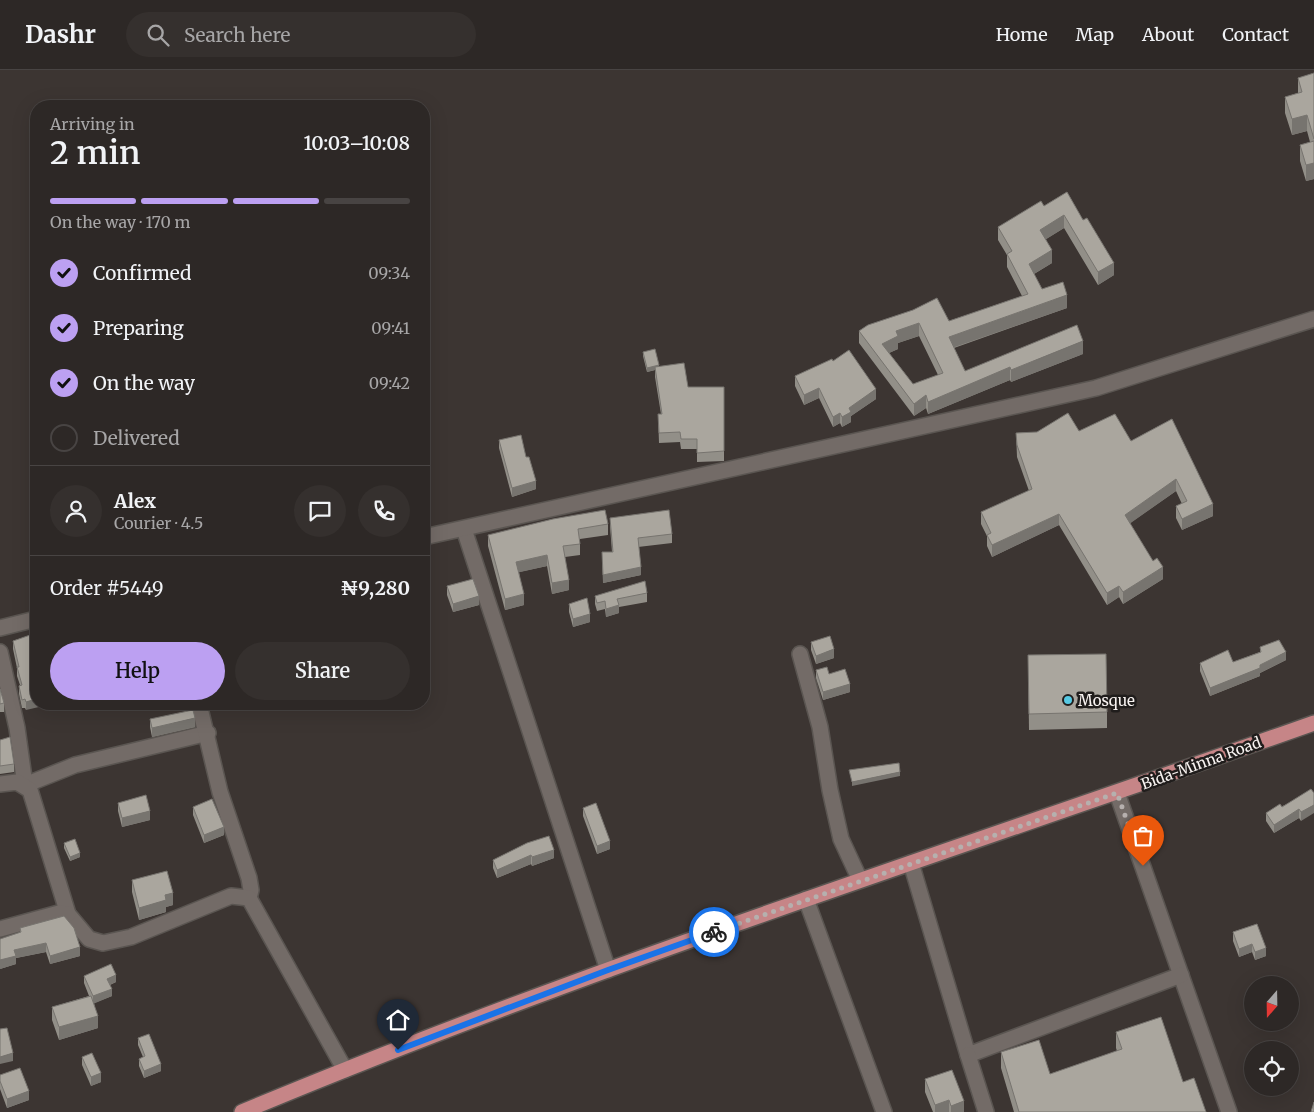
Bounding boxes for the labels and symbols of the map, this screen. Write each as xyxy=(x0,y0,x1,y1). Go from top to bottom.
place label: Mosque xyxy=(1078,691,1135,710)
marker: Mosque xyxy=(1062,694,1074,706)
street label: Bida-Minna Road xyxy=(1138,732,1264,794)
pin xyxy=(1122,815,1164,866)
courier xyxy=(689,907,739,957)
north arrow xyxy=(1244,976,1299,1031)
pin xyxy=(377,999,419,1050)

